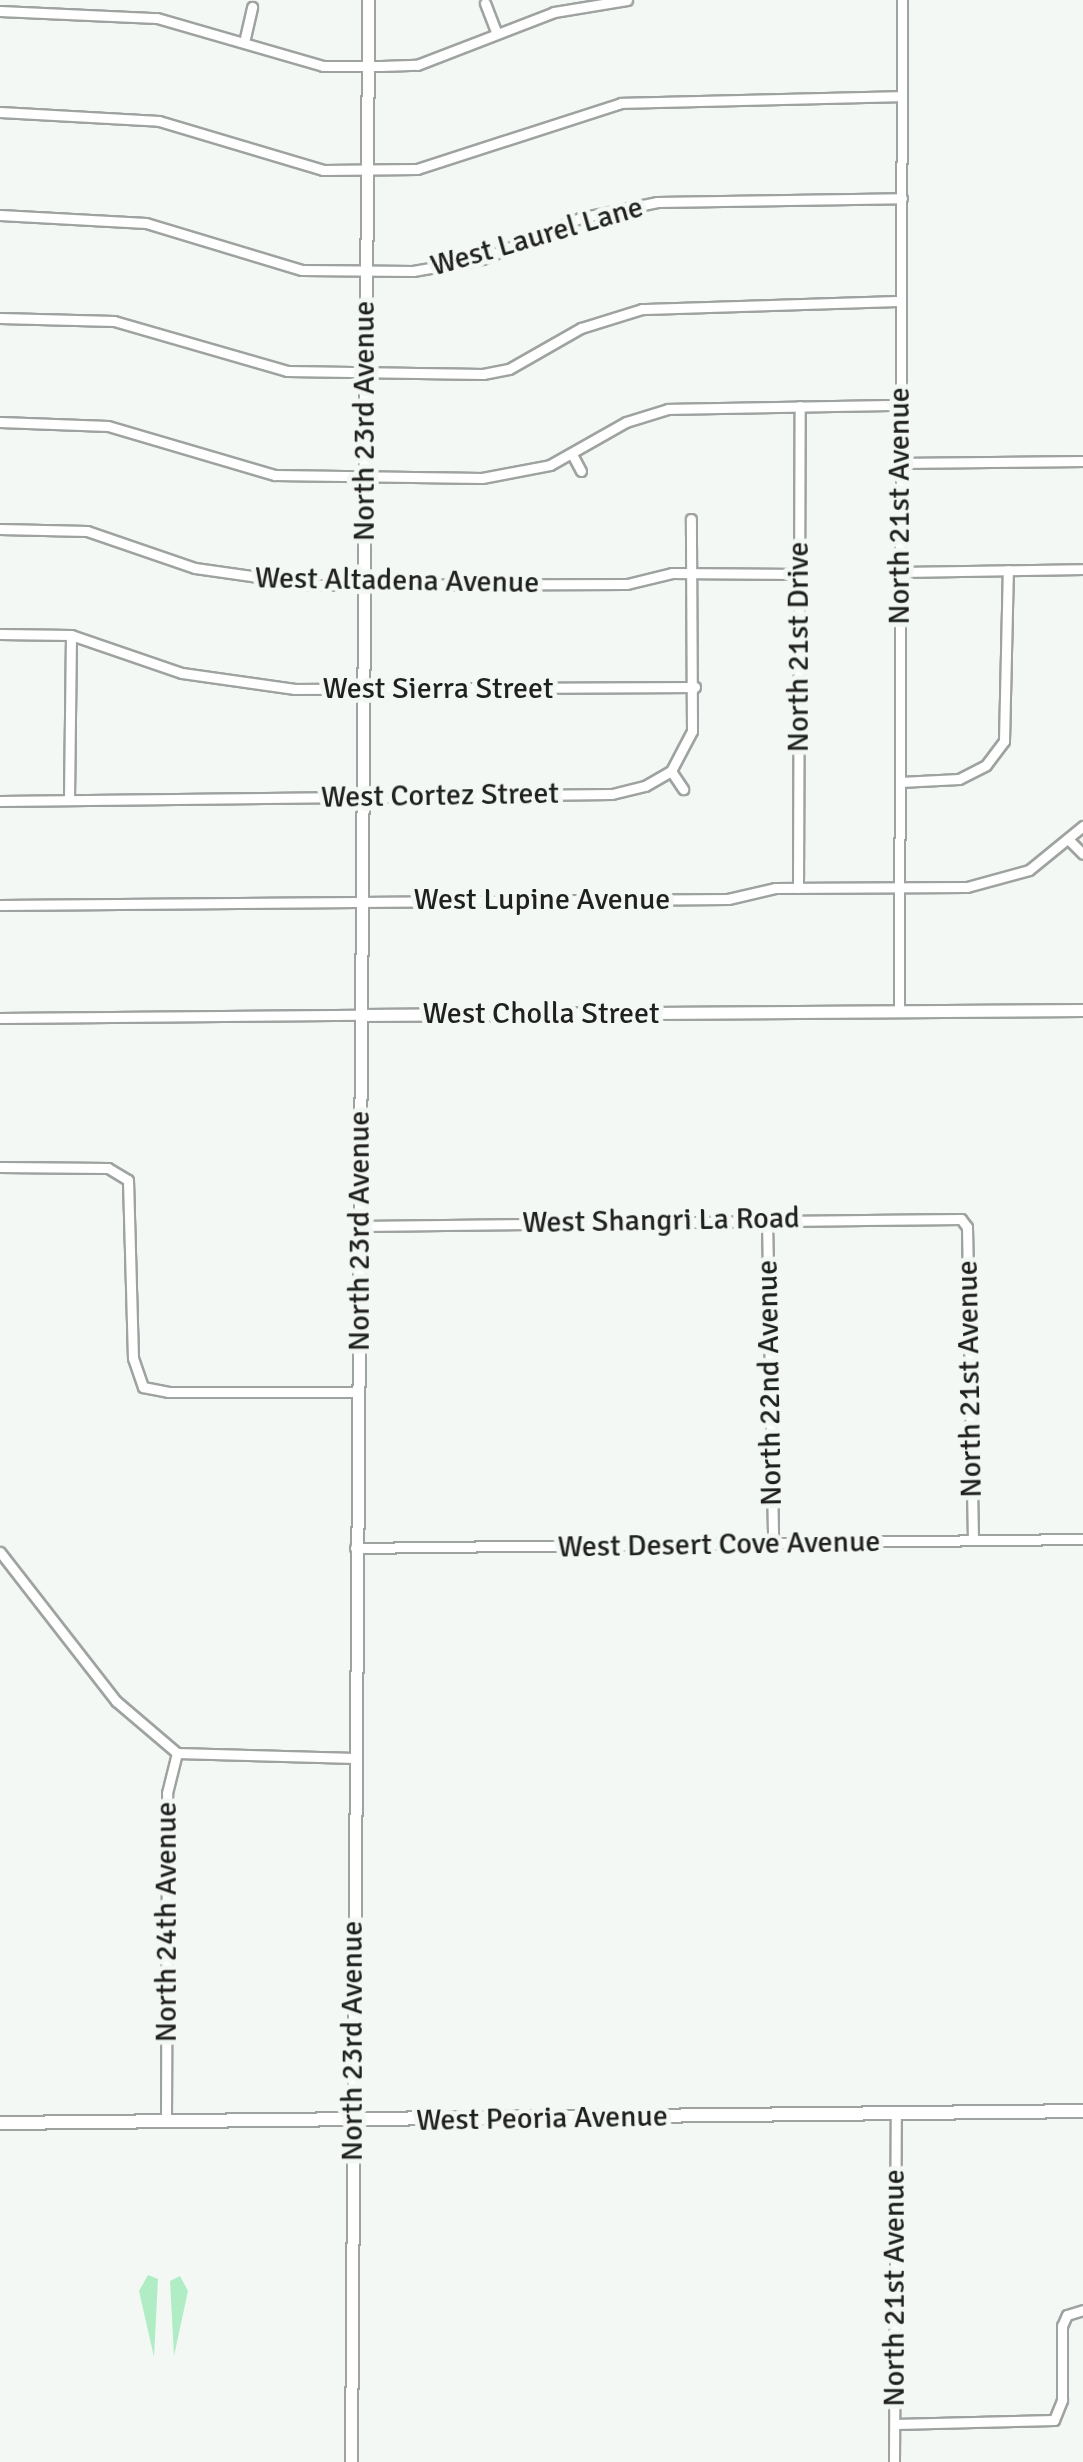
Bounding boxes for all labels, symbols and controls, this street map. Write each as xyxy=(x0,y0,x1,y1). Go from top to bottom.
street label: West Laurel Lane xyxy=(427,189,647,285)
street label: North 23rd Avenue xyxy=(347,301,383,541)
street label: North 21st Avenue xyxy=(882,387,918,625)
street label: North 21st Drive xyxy=(781,542,817,752)
street label: West Altadena Avenue xyxy=(254,561,540,601)
street label: West Sierra Street xyxy=(322,671,554,707)
street label: West Cortez Street xyxy=(321,776,559,816)
street label: West Lupine Avenue xyxy=(414,882,670,918)
street label: West Cholla Street xyxy=(423,996,659,1032)
street label: North 23rd Avenue xyxy=(342,1111,378,1351)
street label: West Shangri La Road xyxy=(522,1201,800,1241)
street label: North 22nd Avenue xyxy=(750,1260,790,1506)
street label: North 21st Avenue xyxy=(950,1260,990,1498)
street label: West Desert Cove Avenue xyxy=(557,1524,881,1566)
street label: North 24th Avenue xyxy=(149,1802,185,2042)
street label: North 23rd Avenue xyxy=(335,1921,371,2161)
street label: West Peoria Avenue xyxy=(416,2099,668,2139)
street label: North 21st Avenue xyxy=(877,2169,913,2407)

